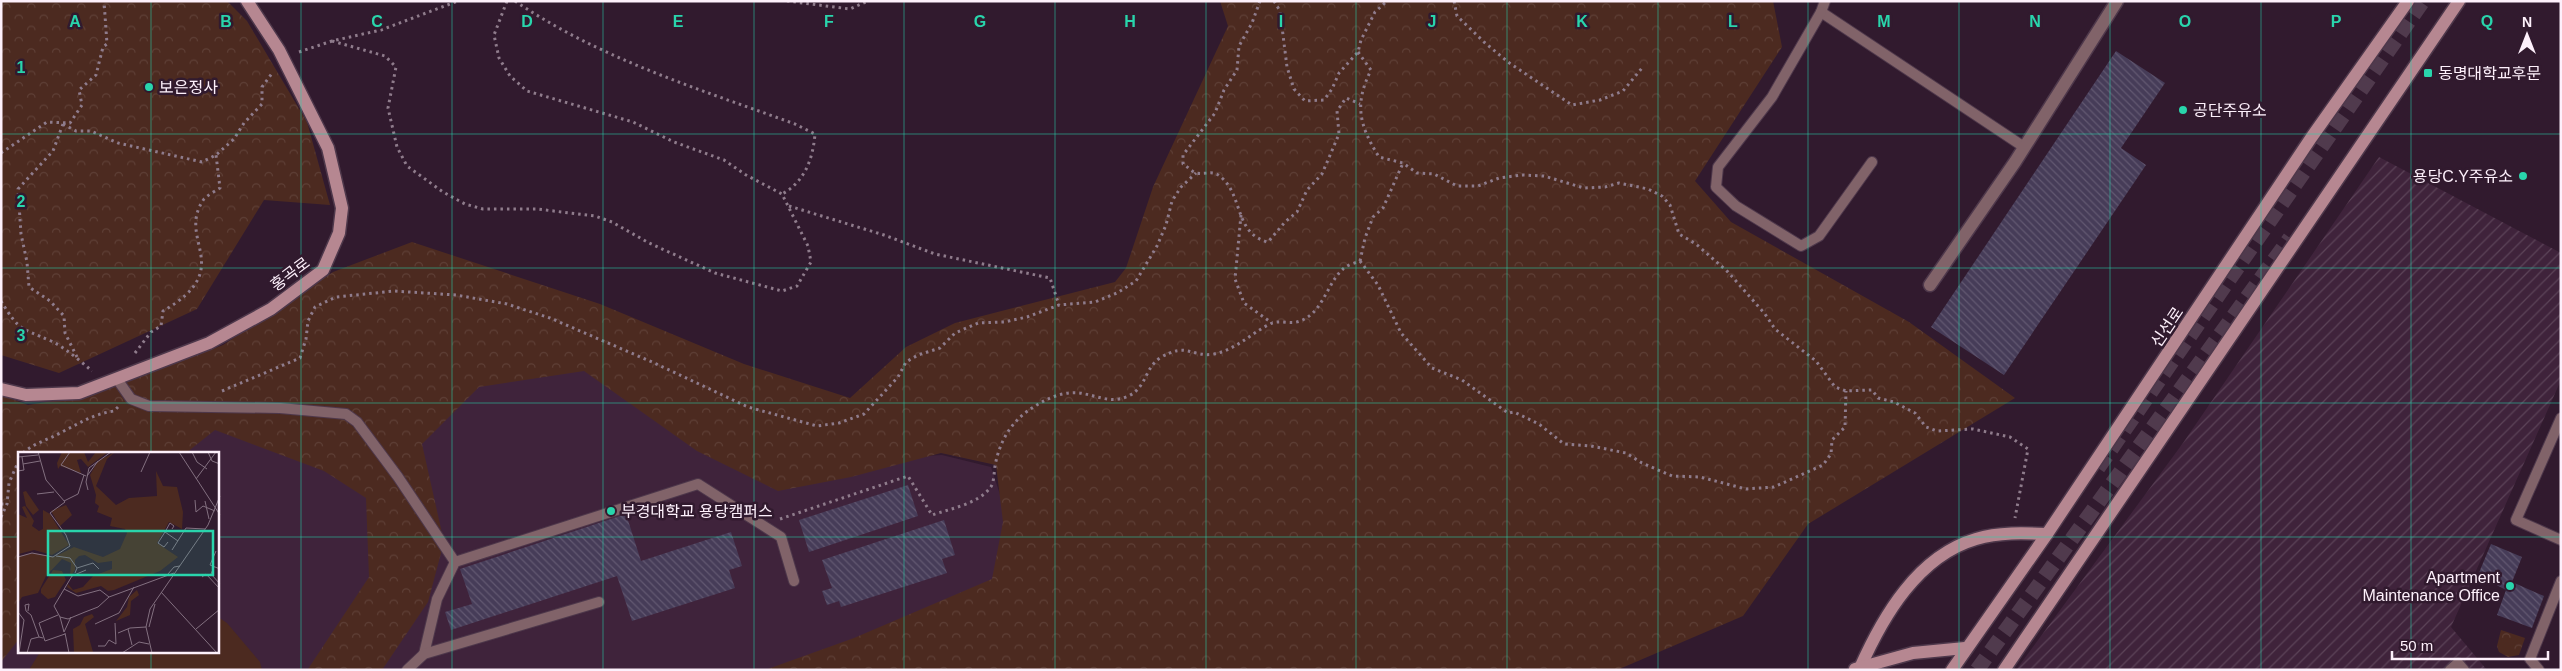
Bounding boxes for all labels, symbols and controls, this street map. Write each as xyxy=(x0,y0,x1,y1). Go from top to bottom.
north arrow xyxy=(2502,10,2552,60)
text: A xyxy=(69,13,81,30)
text: B xyxy=(220,13,232,30)
text: C xyxy=(371,13,383,30)
text: D xyxy=(521,13,533,30)
text: E xyxy=(673,13,684,30)
text: F xyxy=(824,13,834,30)
text: G xyxy=(974,13,986,30)
text: H xyxy=(1124,13,1136,30)
text: I xyxy=(1279,13,1283,30)
text: J xyxy=(1428,13,1436,30)
text: K xyxy=(1576,13,1588,30)
text: L xyxy=(1728,13,1738,30)
text: M xyxy=(1877,13,1891,30)
text: N xyxy=(2029,13,2041,30)
text: O xyxy=(2179,13,2191,30)
text: P xyxy=(2331,13,2342,30)
text: Q xyxy=(2481,13,2493,30)
text: N xyxy=(2522,14,2532,30)
text: 1 xyxy=(17,59,26,76)
place label: 동명대학교후문 xyxy=(2438,65,2541,82)
marker: 동명대학교후문 xyxy=(2422,67,2434,79)
place label: 보은정사 xyxy=(159,79,218,96)
marker: 보은정사 xyxy=(143,81,155,93)
place label: 공단주유소 xyxy=(2193,102,2267,119)
marker: 공단주유소 xyxy=(2177,104,2189,116)
place label: 용당C.Y주유소 xyxy=(2413,168,2513,185)
marker: 용당C.Y주유소 xyxy=(2517,170,2529,182)
text: 2 xyxy=(17,193,26,210)
street label: 홍곡로 xyxy=(267,254,313,294)
street label: 신선로 xyxy=(2148,304,2187,350)
text: 3 xyxy=(17,327,26,344)
inset map xyxy=(18,452,219,654)
place label: 부경대학교 용당캠퍼스 xyxy=(621,503,773,520)
marker: 부경대학교 용당캠퍼스 xyxy=(605,505,617,517)
place label: Apartment Maintenance Office xyxy=(2362,569,2501,604)
marker: Apartment Maintenance Office xyxy=(2504,580,2516,592)
scale bar xyxy=(2392,628,2548,660)
text: 50 m xyxy=(2400,637,2433,654)

